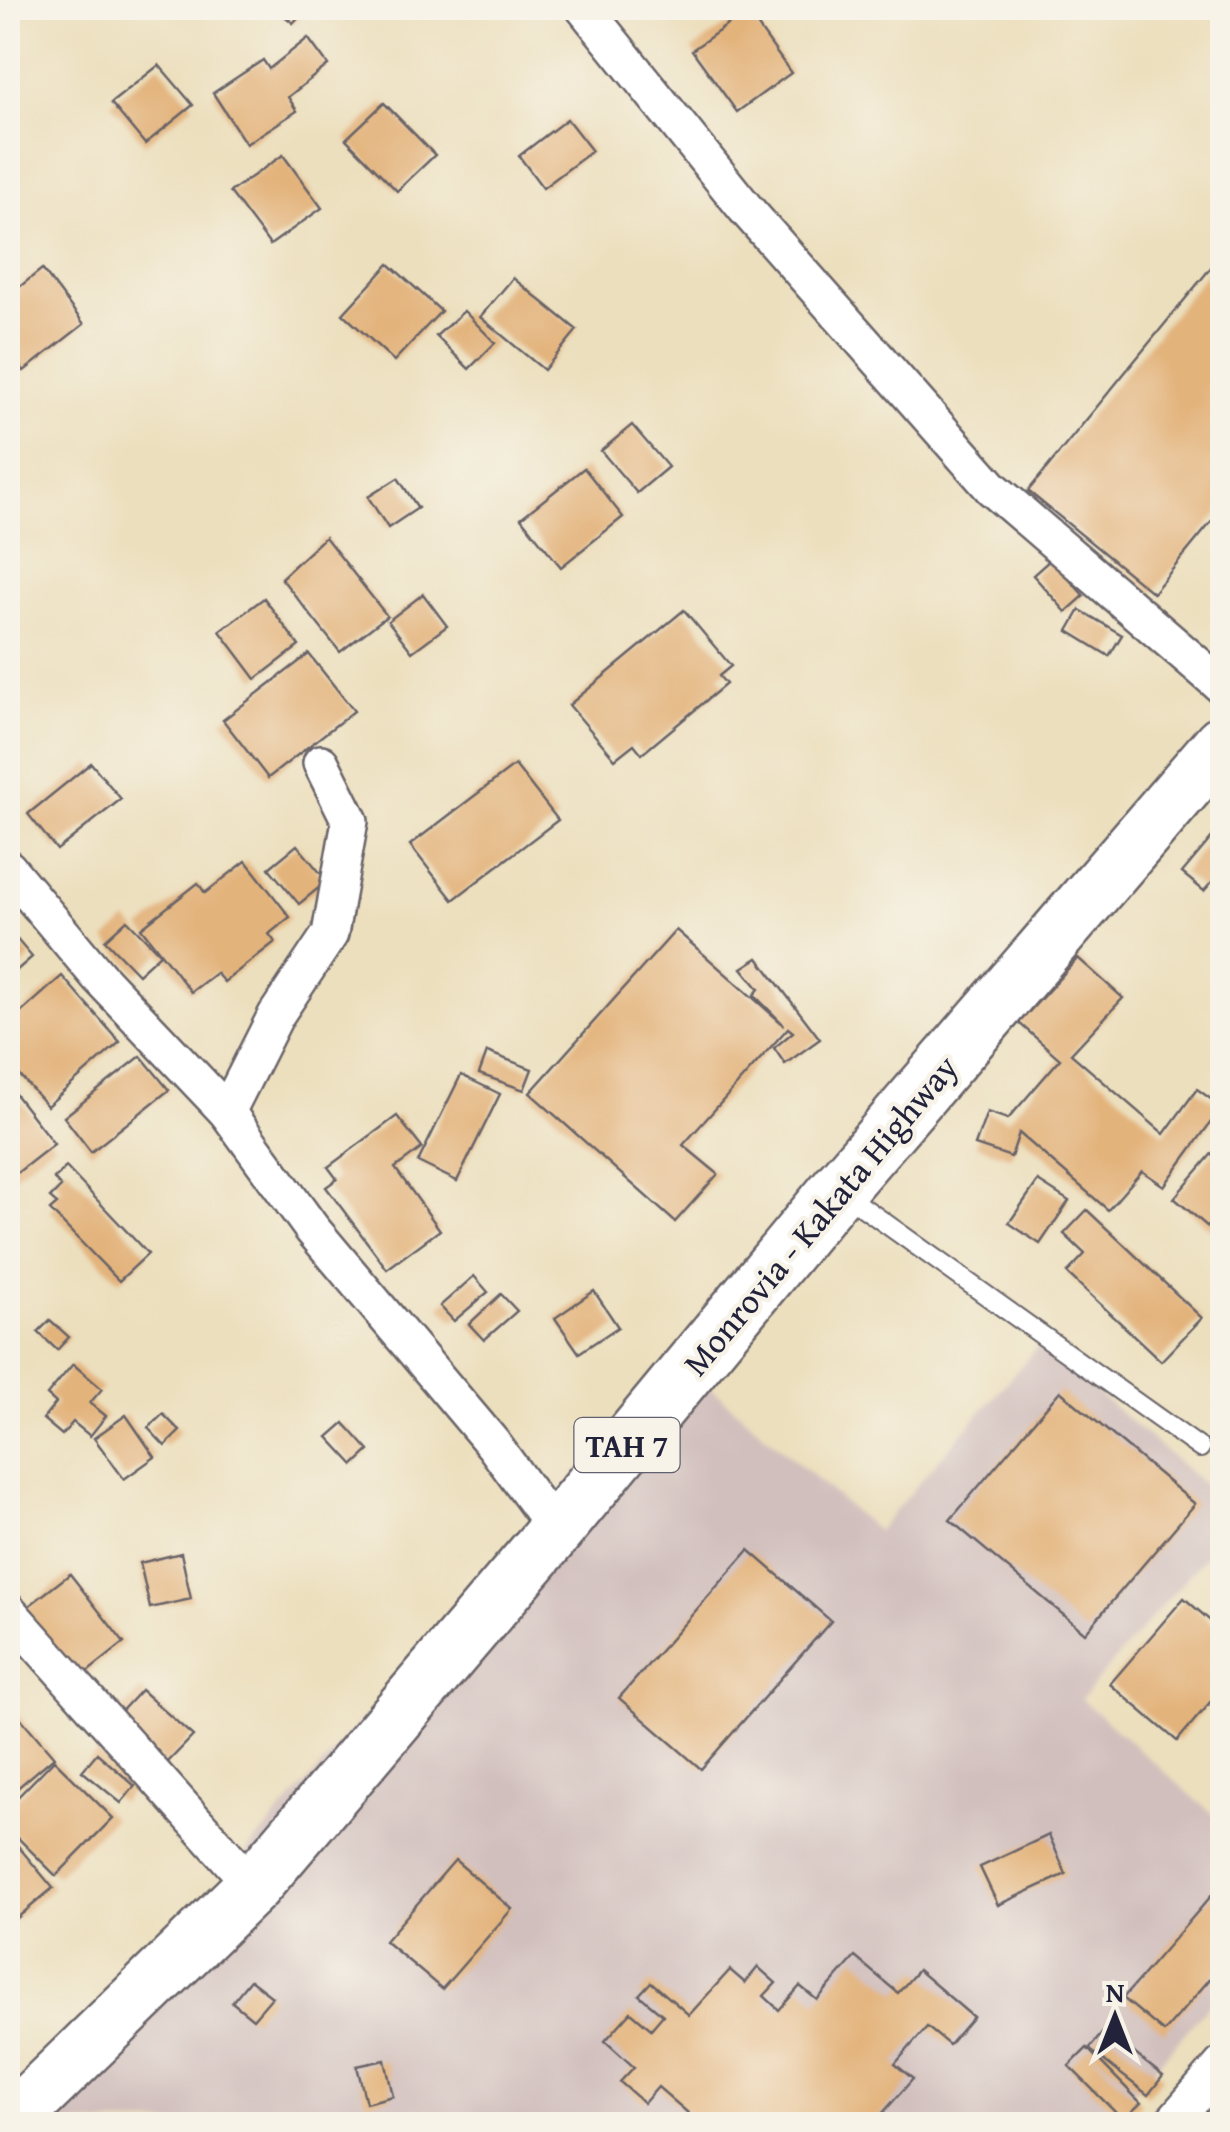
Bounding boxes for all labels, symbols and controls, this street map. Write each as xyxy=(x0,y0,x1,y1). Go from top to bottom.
street label: Monrovia - Kakata Highway xyxy=(670,1043,970,1387)
road number: TAH 7 xyxy=(574,1418,680,1472)
north arrow xyxy=(1065,1967,1165,2067)
text: N xyxy=(1106,1971,1125,2012)

